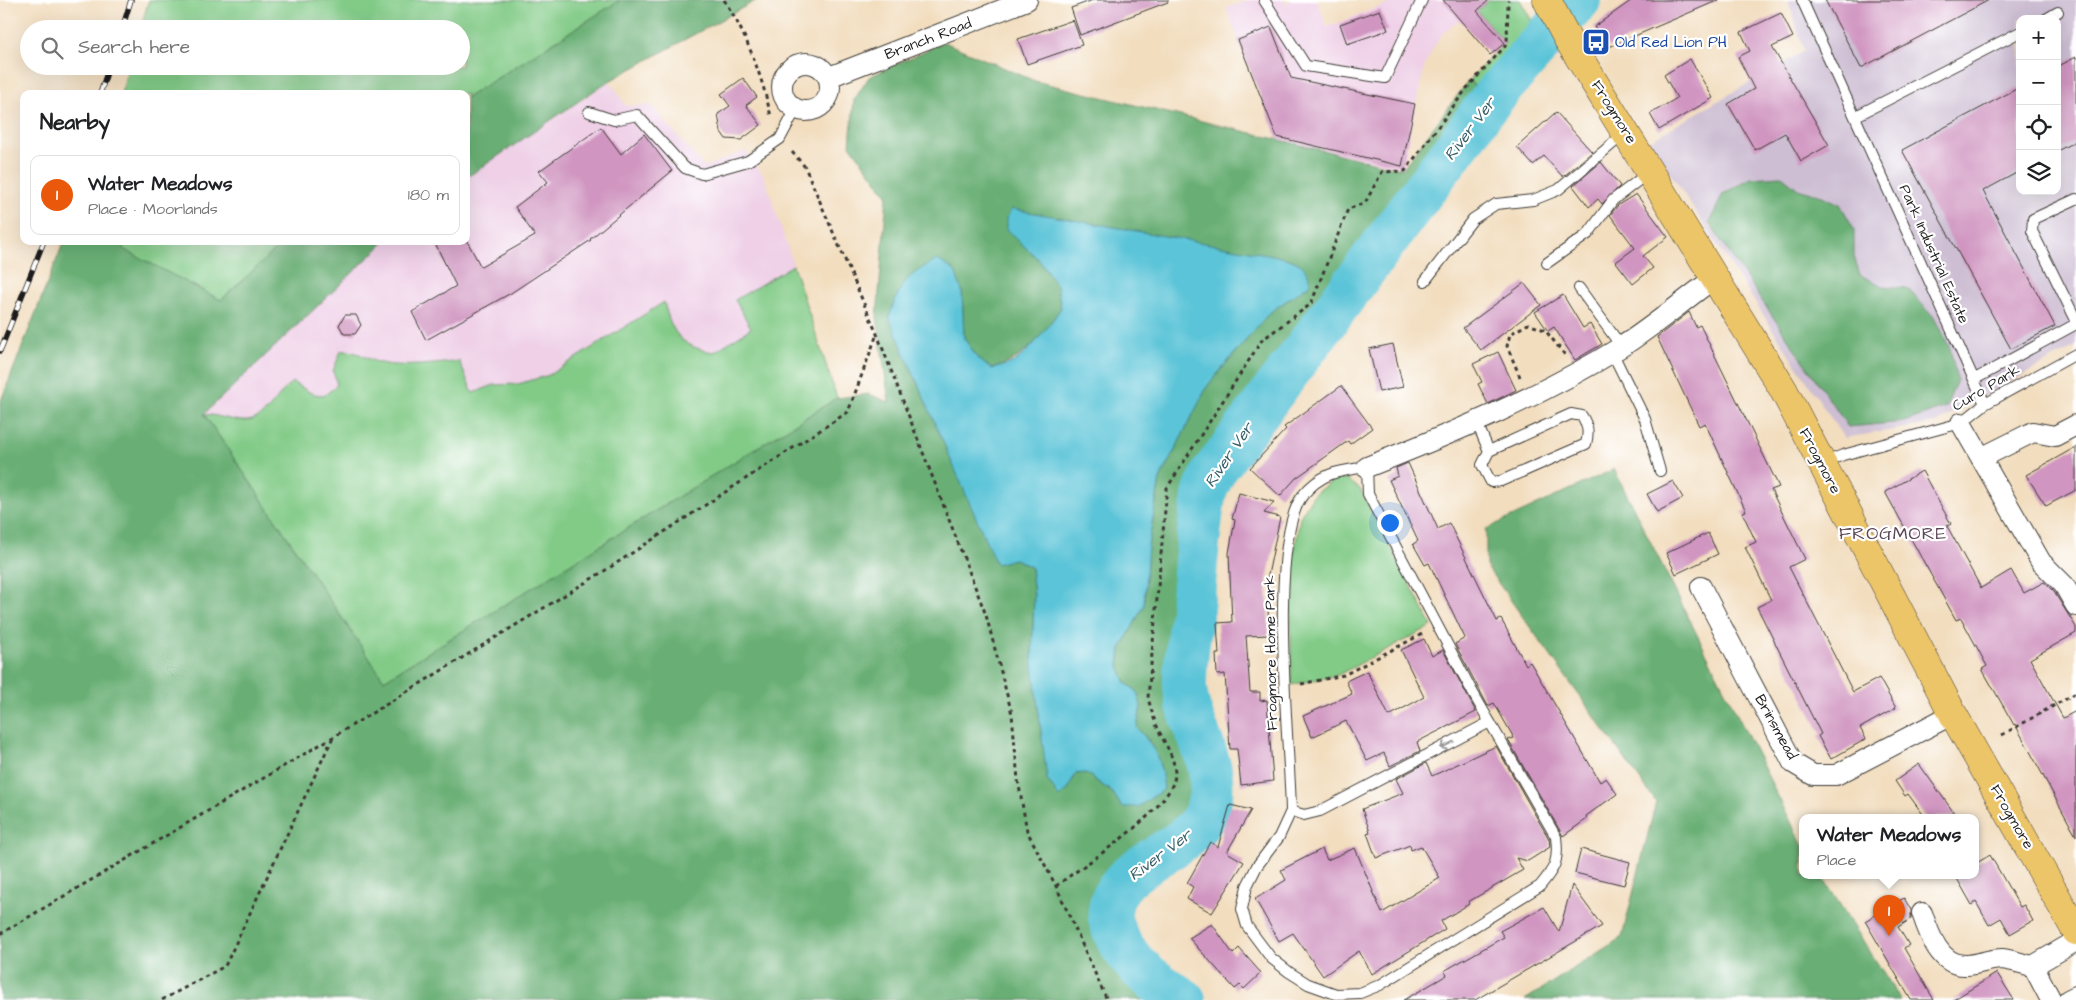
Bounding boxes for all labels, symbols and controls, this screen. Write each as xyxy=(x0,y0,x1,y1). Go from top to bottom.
street label: Branch Road xyxy=(882,13,975,65)
map controls xyxy=(2016,15,2061,195)
button: + xyxy=(2016,15,2061,60)
search box xyxy=(20,20,470,75)
bus stop icon: Old Red Lion PH xyxy=(1581,27,1611,57)
place label: Old Red Lion PH xyxy=(1615,32,1727,53)
icon: search xyxy=(38,34,66,62)
text: Search here xyxy=(78,34,190,61)
button: − xyxy=(2016,60,2061,105)
street label: Frogmore xyxy=(1585,76,1642,148)
water label: River Ver xyxy=(1439,91,1502,165)
button: locate xyxy=(2016,105,2061,150)
text: Nearby xyxy=(40,108,110,137)
button: layers xyxy=(2016,150,2061,195)
text: Water Meadows xyxy=(88,171,233,198)
street label: Park Industrial Estate xyxy=(1894,181,1974,327)
text: 1 xyxy=(56,184,58,206)
text: 180 m xyxy=(408,184,449,206)
text: Place · Moorlands xyxy=(88,198,218,220)
street label: Curo Park xyxy=(1948,360,2024,416)
water label: River Ver xyxy=(1199,417,1260,492)
street label: Frogmore xyxy=(1793,425,1846,498)
your location xyxy=(1377,510,1403,536)
district label: FROGMORE xyxy=(1839,521,1947,546)
street label: Frogmore Home Park xyxy=(1259,575,1284,731)
street label: Brinsmead xyxy=(1750,691,1803,764)
one-way arrow xyxy=(1439,740,1454,750)
street label: Frogmore xyxy=(1984,781,2039,854)
popup xyxy=(1799,814,1979,879)
text: Water Meadows xyxy=(1817,822,1961,849)
water label: River Ver xyxy=(1124,823,1198,886)
text: Place xyxy=(1817,849,1856,871)
pin: 1 xyxy=(1873,895,1905,936)

